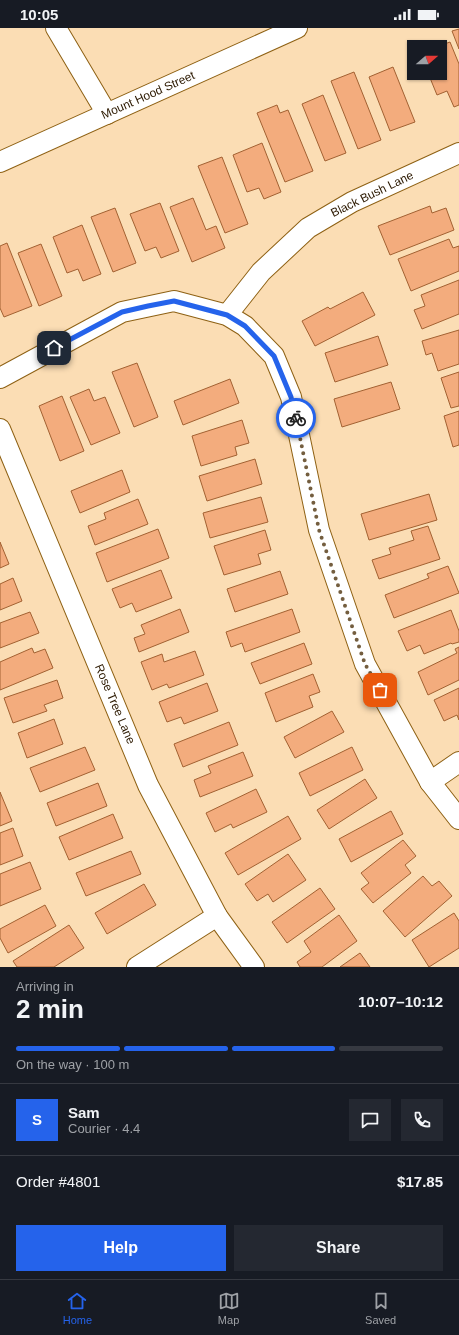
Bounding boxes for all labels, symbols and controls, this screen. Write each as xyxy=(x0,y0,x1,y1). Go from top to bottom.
text: 10:05 xyxy=(20,6,58,23)
north arrow xyxy=(407,40,447,80)
map controls xyxy=(407,40,447,80)
street label: Mount Hood Street xyxy=(99,68,197,122)
street label: Black Bush Lane xyxy=(328,168,416,220)
pin xyxy=(37,331,71,365)
icon: home xyxy=(43,337,65,359)
courier xyxy=(276,398,316,438)
icon: bike xyxy=(285,407,307,429)
street label: Rose Tree Lane xyxy=(92,662,138,746)
pin xyxy=(363,673,397,707)
icon: bag xyxy=(369,679,391,701)
text: Arriving in xyxy=(16,979,74,994)
text: 10:07–10:12 xyxy=(358,993,443,1010)
text: 2 min xyxy=(16,994,84,1024)
text: On the way · 100 m xyxy=(16,1057,129,1072)
button: chat xyxy=(349,1099,391,1141)
button: phone xyxy=(401,1099,443,1141)
text: Sam xyxy=(68,1104,100,1121)
text: S xyxy=(32,1111,42,1128)
text: Courier · 4.4 xyxy=(68,1121,140,1136)
text: Order #4801 xyxy=(16,1173,100,1190)
text: $17.85 xyxy=(397,1173,443,1190)
button: Help xyxy=(16,1225,226,1271)
button: Share xyxy=(234,1225,443,1271)
tab: Home xyxy=(63,1290,92,1326)
tab: Map xyxy=(218,1290,240,1326)
tab: Saved xyxy=(365,1290,396,1326)

